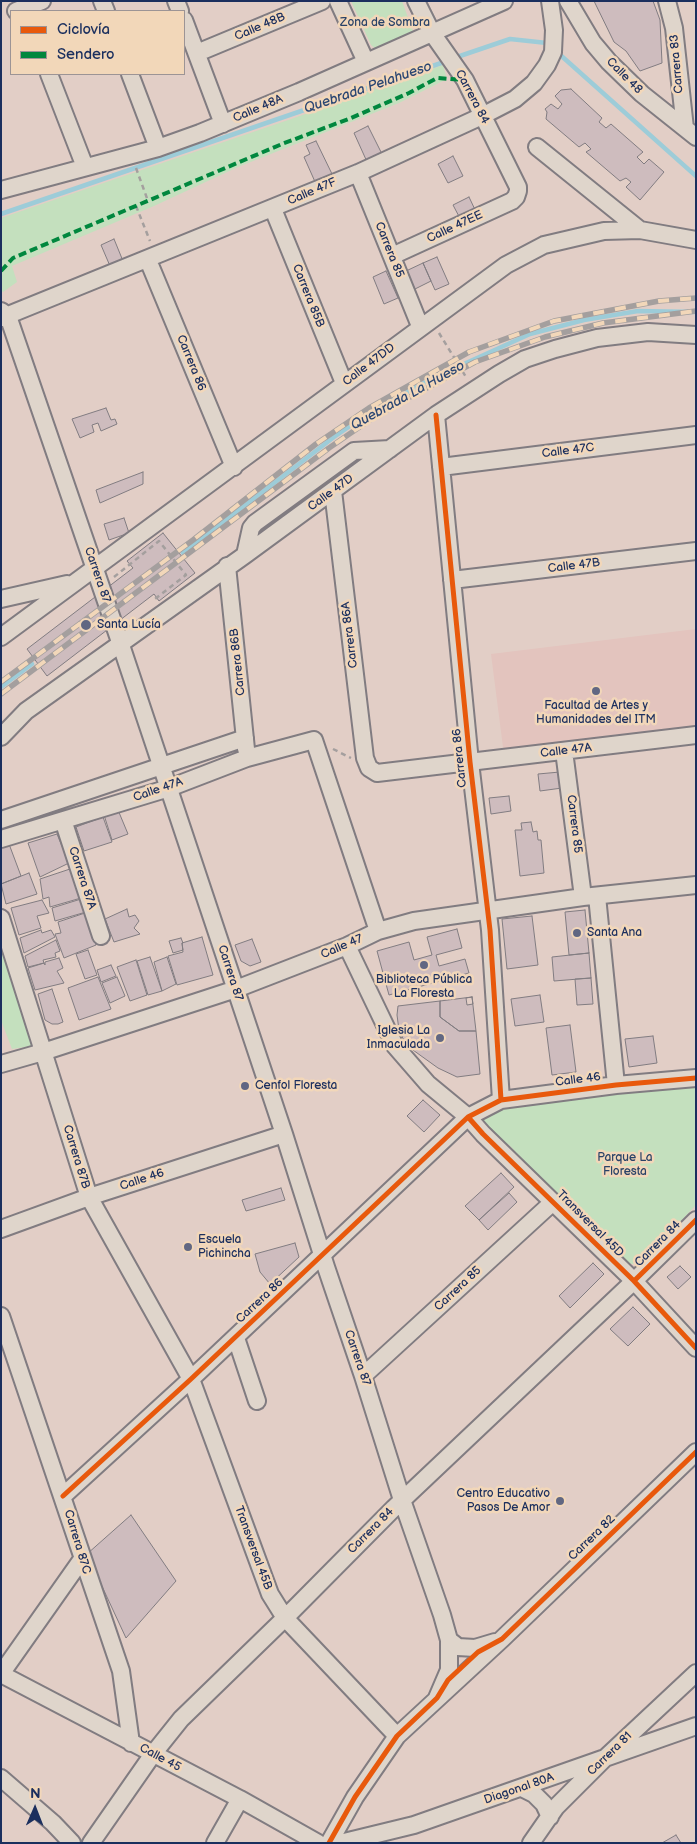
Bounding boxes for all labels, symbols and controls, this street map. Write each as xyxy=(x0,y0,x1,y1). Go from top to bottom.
legend xyxy=(10,10,185,75)
street label: Calle 48B xyxy=(233,10,287,44)
park label: Zona de Sombra xyxy=(340,16,430,30)
text: Ciclovía xyxy=(57,20,110,39)
street label: Carrera 83 xyxy=(667,34,687,94)
text: Sendero xyxy=(57,45,115,64)
street label: Calle 48 xyxy=(603,55,645,97)
water label: Quebrada Pelahueso xyxy=(302,58,434,118)
street label: Carrera 84 xyxy=(452,67,492,127)
street label: Calle 48A xyxy=(231,92,285,126)
street label: Calle 47F xyxy=(286,175,338,209)
street label: Calle 47EE xyxy=(425,208,485,246)
street label: Carrera 85 xyxy=(371,220,407,280)
street label: Carrera 85B xyxy=(289,262,327,330)
street label: Carrera 86 xyxy=(173,333,209,393)
street label: Calle 47DD xyxy=(340,341,398,389)
water label: Quebrada La Hueso xyxy=(348,358,468,434)
street label: Calle 47C xyxy=(541,441,595,461)
street label: Calle 47D xyxy=(305,472,357,514)
street label: Carrera 87 xyxy=(81,545,113,605)
street label: Calle 47B xyxy=(547,556,601,576)
street label: Carrera 86A xyxy=(339,601,361,669)
marker: Santa Lucía xyxy=(79,618,93,632)
place label: Santa Lucía xyxy=(97,618,161,632)
street label: Carrera 86B xyxy=(227,628,249,696)
marker: Facultad de Artes y Humanidades del ITM xyxy=(590,685,602,697)
place label: Facultad de Artes y Humanidades del ITM xyxy=(536,699,656,727)
street label: Carrera 86 xyxy=(450,728,470,788)
street label: Calle 47A xyxy=(540,741,592,761)
street label: Calle 47A xyxy=(131,775,185,805)
street label: Carrera 85 xyxy=(563,794,585,854)
street label: Carrera 87A xyxy=(65,845,99,911)
place label: Santa Ana xyxy=(587,926,642,940)
marker: Santa Ana xyxy=(571,927,583,939)
street label: Calle 47 xyxy=(319,932,365,962)
street label: Carrera 87 xyxy=(214,943,246,1003)
marker: Biblioteca Pública La Floresta xyxy=(418,959,430,971)
place label: Biblioteca Pública La Floresta xyxy=(376,973,472,1001)
place label: Iglesia La Inmaculada xyxy=(367,1024,430,1052)
marker: Iglesia La Inmaculada xyxy=(434,1032,446,1044)
street label: Calle 46 xyxy=(554,1070,602,1090)
place label: Cenfol Floresta xyxy=(255,1079,337,1093)
marker: Cenfol Floresta xyxy=(239,1080,251,1092)
street label: Carrera 87B xyxy=(59,1123,93,1191)
park label: Parque La Floresta xyxy=(597,1151,653,1179)
street label: Calle 46 xyxy=(118,1166,166,1194)
street label: Transversal 45D xyxy=(553,1187,627,1261)
street label: Carrera 84 xyxy=(632,1218,684,1270)
place label: Escuela Pichincha xyxy=(198,1233,251,1261)
marker: Escuela Pichincha xyxy=(182,1241,194,1253)
street label: Carrera 85 xyxy=(432,1264,484,1314)
street label: Carrera 86 xyxy=(233,1276,287,1326)
street label: Carrera 87 xyxy=(341,1328,373,1388)
place label: Centro Educativo Pasos De Amor xyxy=(457,1487,550,1515)
marker: Centro Educativo Pasos De Amor xyxy=(554,1495,566,1507)
street label: Transversal 45B xyxy=(231,1504,275,1592)
street label: Carrera 84 xyxy=(345,1505,397,1557)
street label: Carrera 87C xyxy=(60,1508,94,1576)
street label: Carrera 82 xyxy=(566,1512,618,1564)
street label: Carrera 81 xyxy=(585,1729,635,1779)
street label: Calle 45 xyxy=(137,1741,183,1775)
street label: Diagonal 80A xyxy=(482,1770,556,1808)
north arrow xyxy=(10,1784,60,1834)
text: N xyxy=(30,1785,41,1802)

